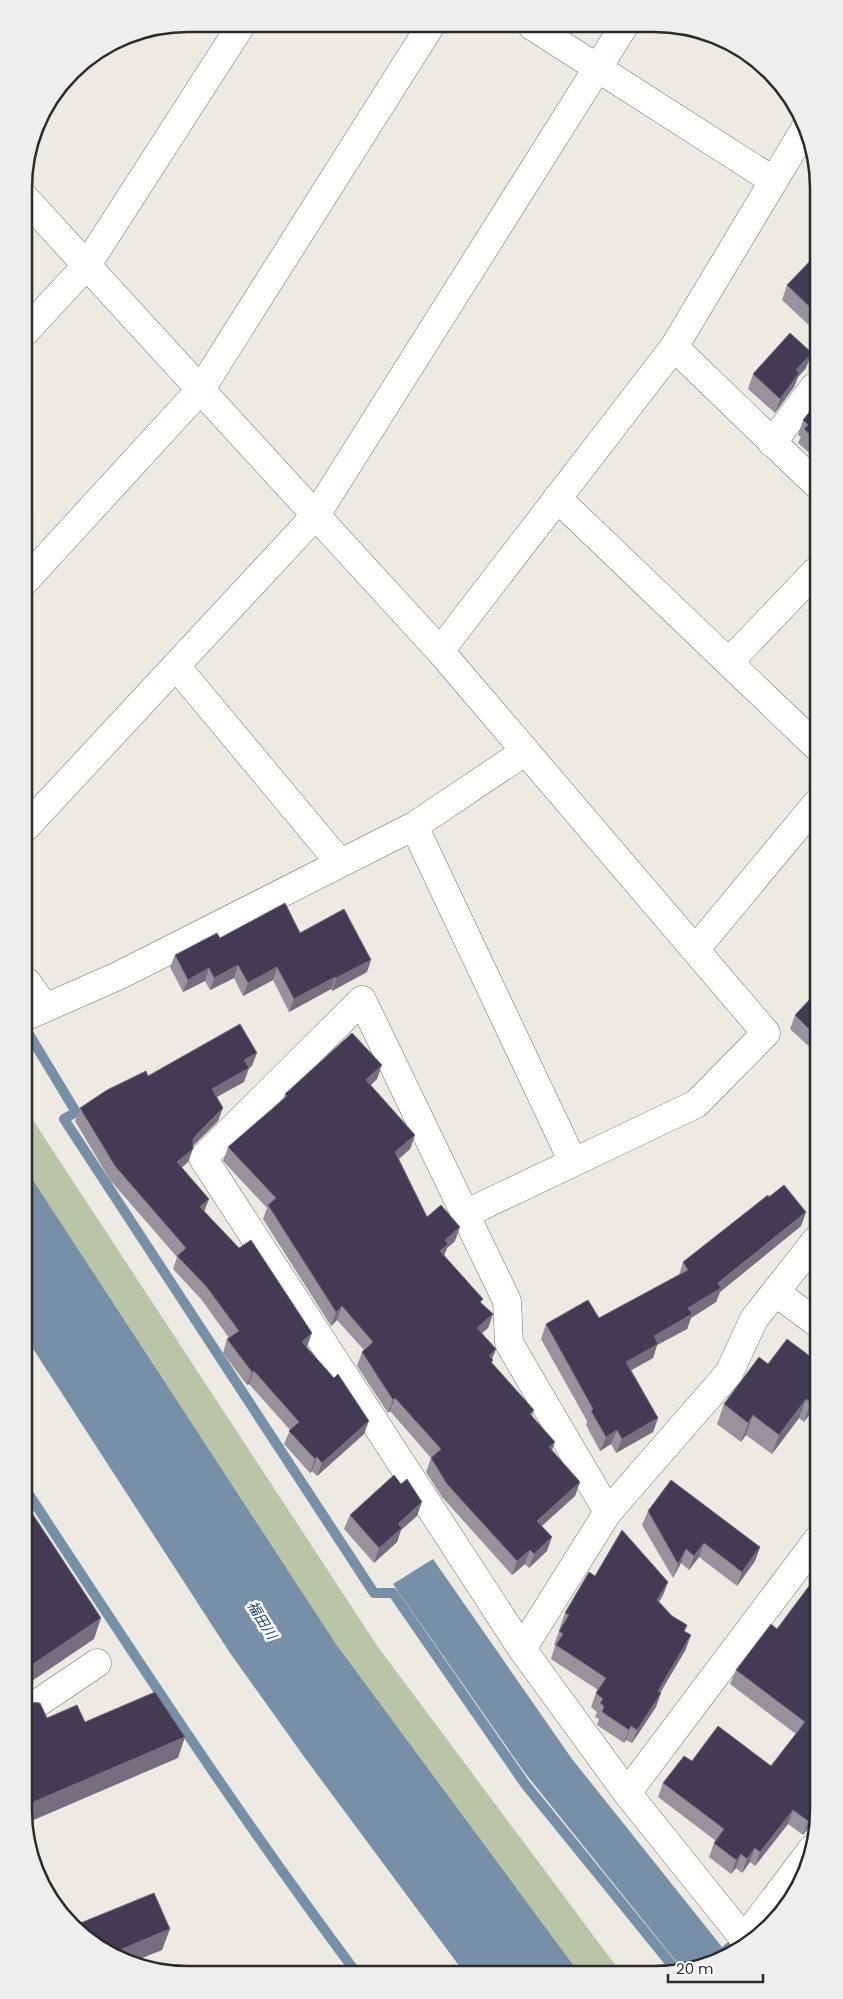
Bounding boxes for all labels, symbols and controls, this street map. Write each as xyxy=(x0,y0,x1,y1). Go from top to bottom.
water label: 福田川 xyxy=(242,1597,283,1645)
scale bar xyxy=(668,1952,763,1984)
text: 20 m xyxy=(676,1958,714,1979)

